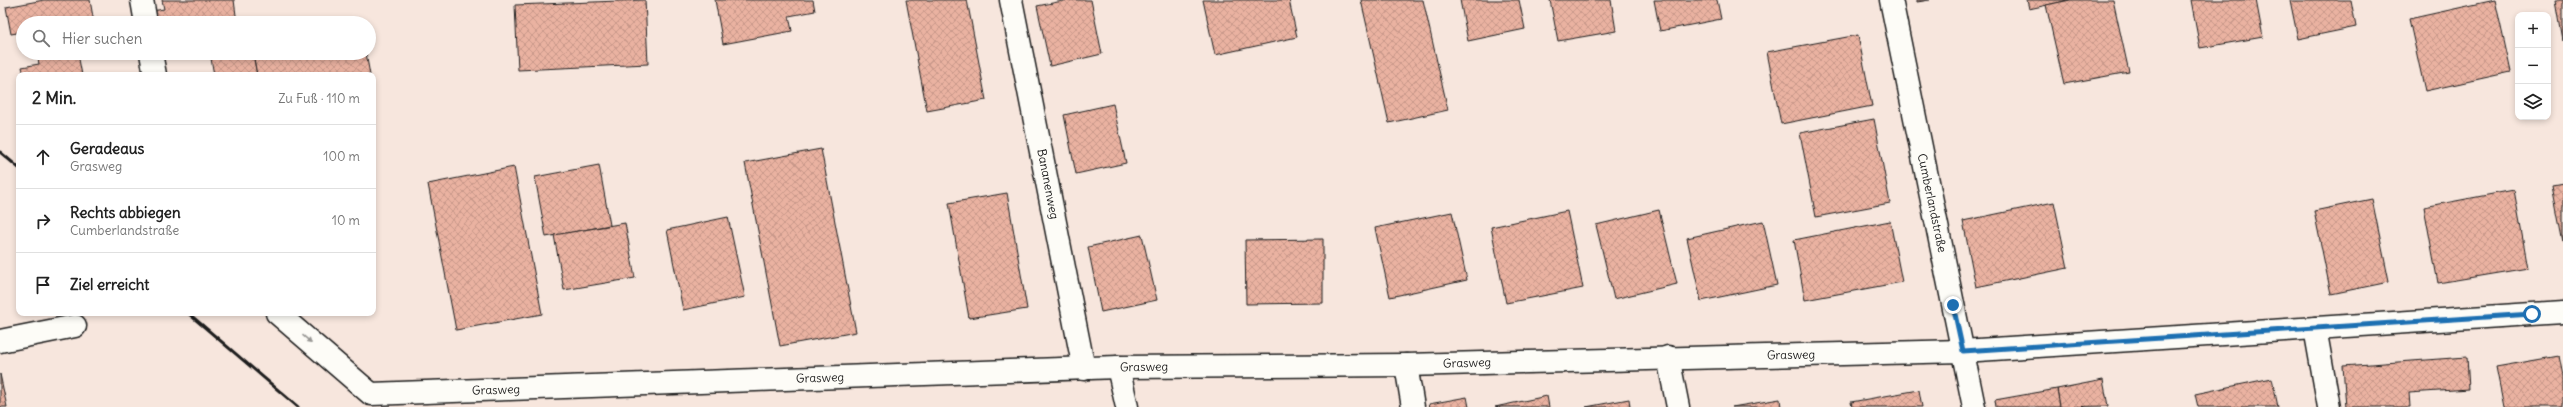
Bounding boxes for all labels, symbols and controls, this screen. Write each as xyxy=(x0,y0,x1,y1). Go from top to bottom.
map controls xyxy=(2515,12,2551,120)
button: + xyxy=(2515,12,2551,48)
search box xyxy=(16,16,376,60)
icon: search xyxy=(30,27,52,49)
text: Hier suchen xyxy=(62,29,142,48)
button: − xyxy=(2515,48,2551,84)
button: layers xyxy=(2515,84,2551,120)
text: 2 Min. xyxy=(32,87,76,109)
text: Zu Fuß · 110 m xyxy=(278,90,360,107)
text: Geradeaus xyxy=(70,139,144,158)
icon: ahead xyxy=(32,146,54,168)
street label: Bananenweg xyxy=(1034,147,1063,220)
text: 100 m xyxy=(323,148,360,165)
street label: Cumberlandstraße xyxy=(1915,152,1950,254)
text: Grasweg xyxy=(70,158,122,175)
text: Rechts abbiegen xyxy=(70,203,181,222)
icon: right xyxy=(32,210,54,232)
text: 10 m xyxy=(332,212,360,229)
text: Cumberlandstraße xyxy=(70,222,179,239)
icon: arrive xyxy=(32,274,54,296)
text: Ziel erreicht xyxy=(70,275,149,294)
route end xyxy=(1944,296,1962,314)
route start xyxy=(2523,305,2541,323)
one-way arrow xyxy=(301,334,312,343)
street label: Grasweg xyxy=(1767,347,1815,362)
street label: Grasweg xyxy=(1443,354,1491,371)
street label: Grasweg xyxy=(1120,359,1168,374)
street label: Grasweg xyxy=(796,369,844,386)
street label: Grasweg xyxy=(472,381,520,398)

